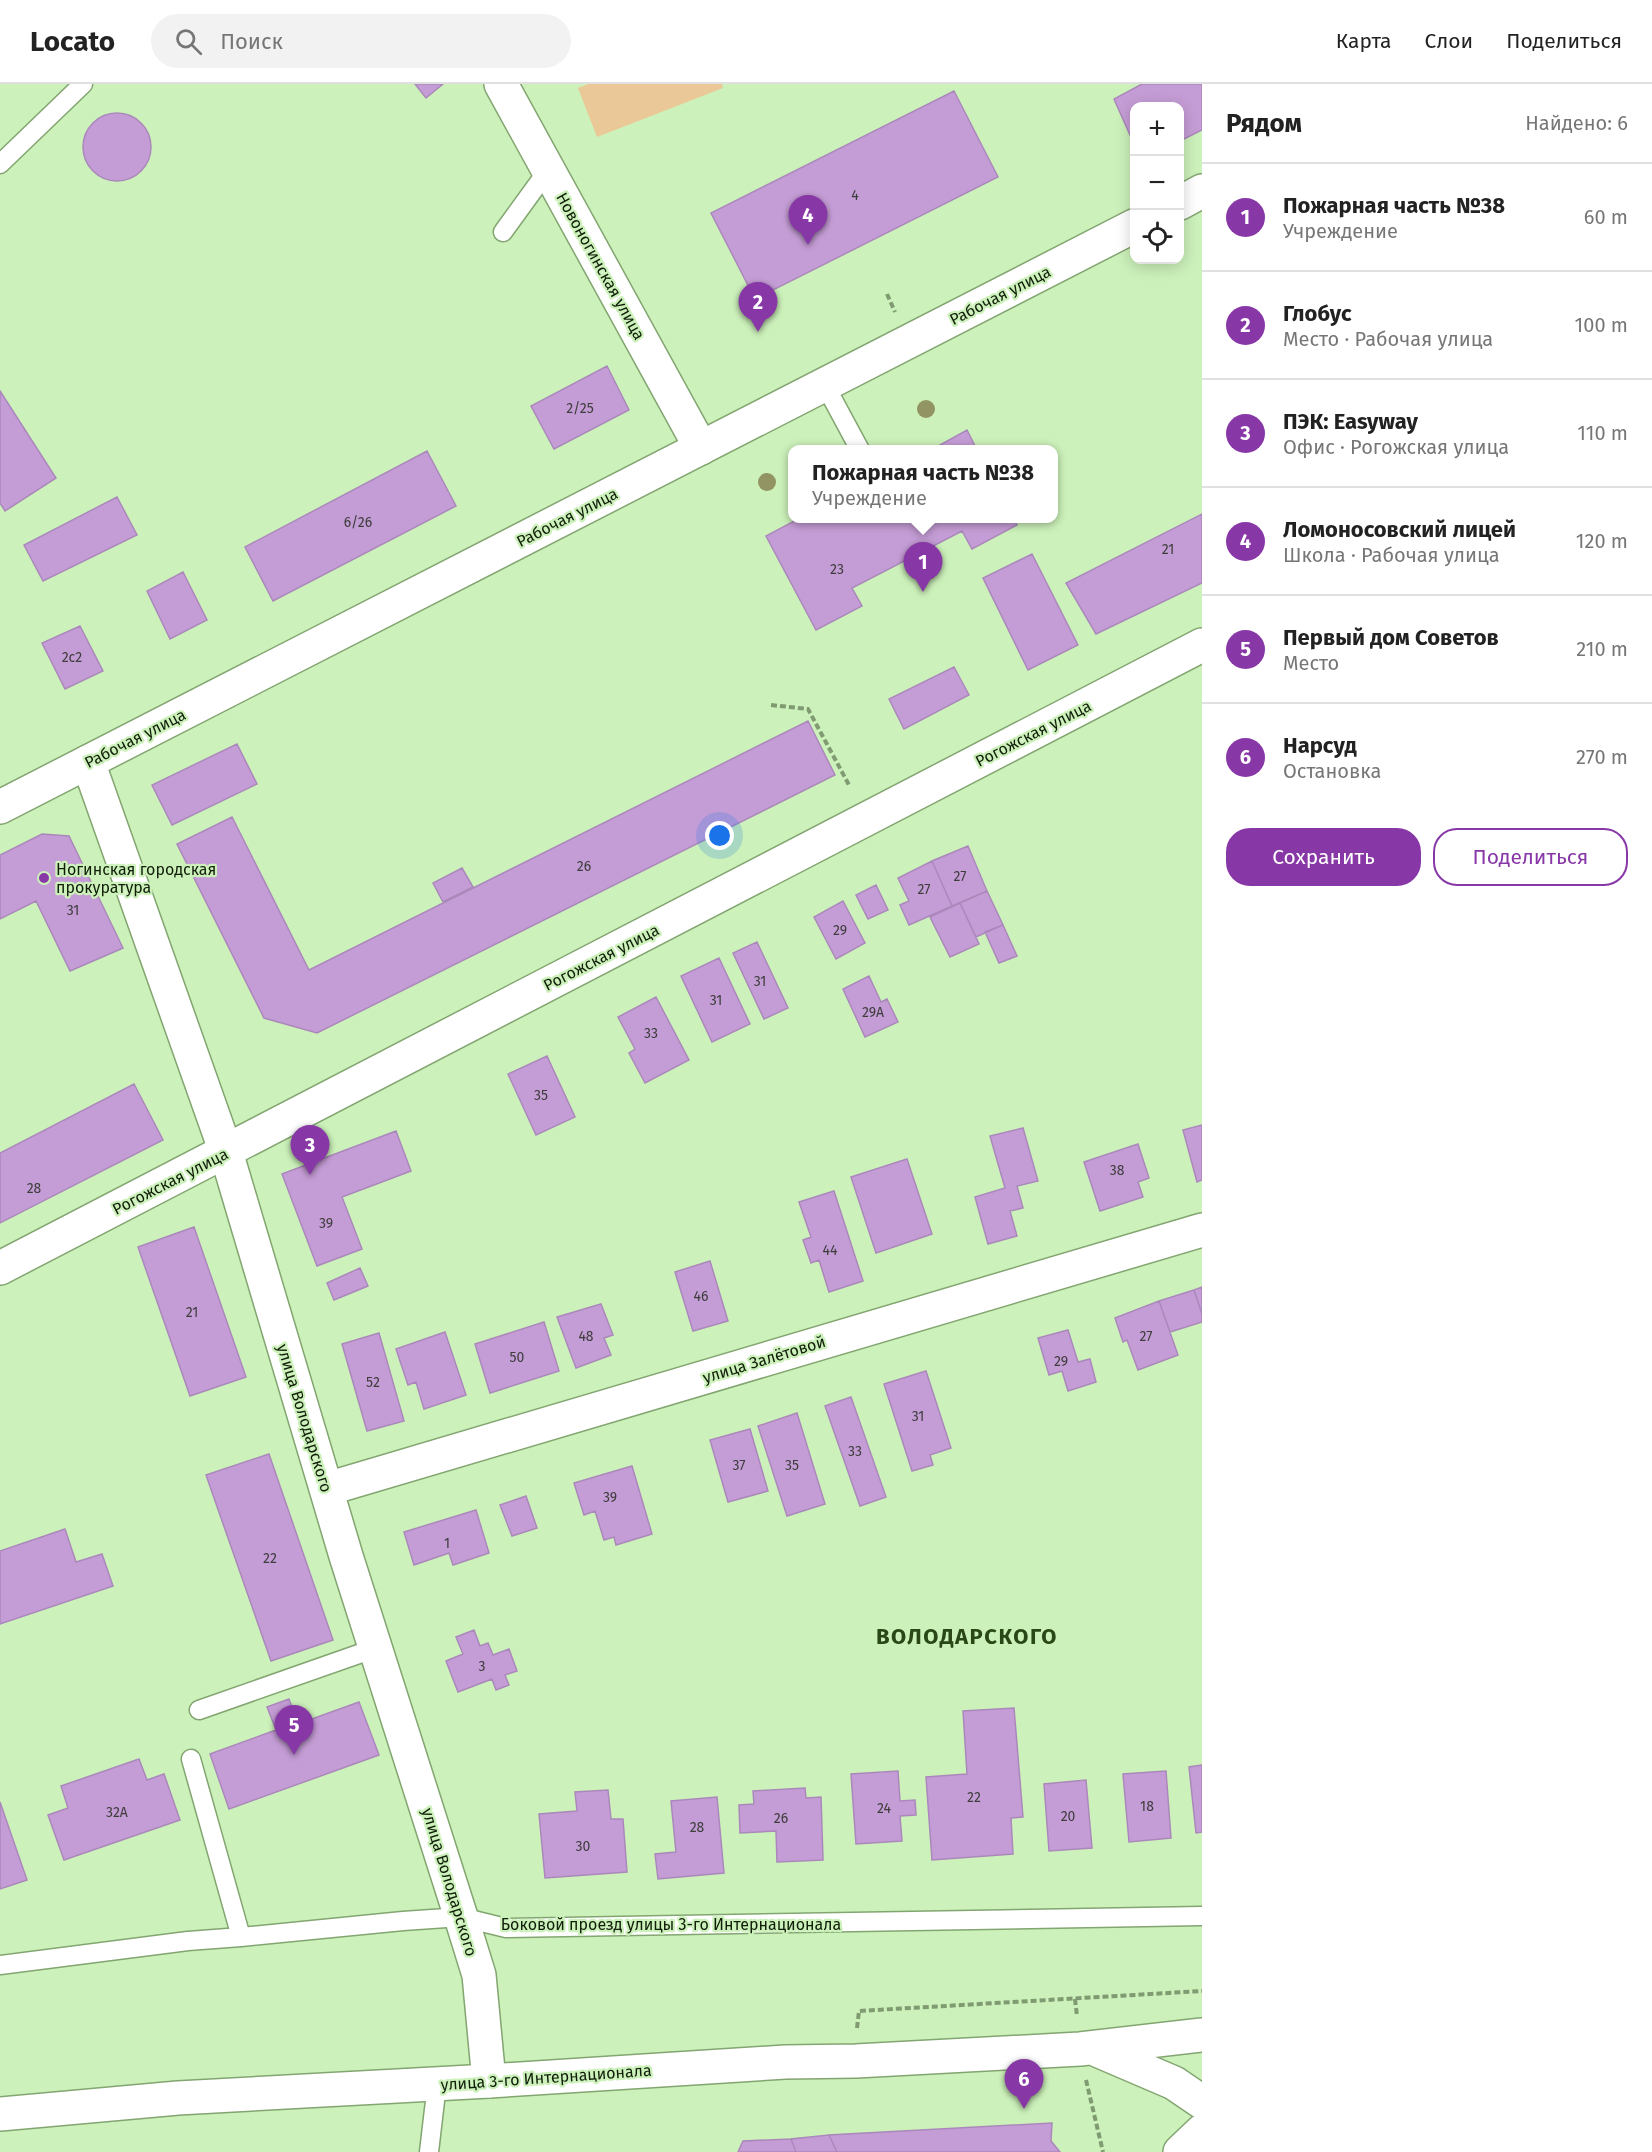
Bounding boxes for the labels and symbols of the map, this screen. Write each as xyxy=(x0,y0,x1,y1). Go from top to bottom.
house number: 4 xyxy=(851,187,859,204)
street label: Новоногинская улица xyxy=(552,189,649,343)
pin: 4 xyxy=(788,196,828,245)
street label: Рабочая улица xyxy=(947,262,1054,329)
pin: 2 xyxy=(738,282,777,332)
house number: 2/25 xyxy=(566,400,594,417)
street label: Рабочая улица xyxy=(514,484,621,551)
house number: 6/26 xyxy=(344,514,372,531)
house number: 21 xyxy=(1162,541,1174,558)
pin: 1 xyxy=(904,542,942,592)
house number: 23 xyxy=(830,561,844,578)
house number: 2с2 xyxy=(62,649,82,666)
street label: Рогожская улица xyxy=(972,696,1094,771)
street label: Рабочая улица xyxy=(82,705,189,772)
your location xyxy=(705,821,734,850)
house number: 26 xyxy=(577,858,591,875)
place label: Ногинская городская прокуратура xyxy=(56,860,216,897)
house number: 27 xyxy=(953,868,967,885)
marker: Ногинская городская прокуратура xyxy=(37,871,51,885)
house number: 27 xyxy=(917,881,931,898)
house number: 31 xyxy=(67,902,79,919)
street label: Рогожская улица xyxy=(540,920,662,995)
house number: 29 xyxy=(833,922,847,939)
house number: 31 xyxy=(754,973,766,990)
house number: 31 xyxy=(710,992,722,1009)
house number: 29А xyxy=(862,1004,884,1021)
house number: 33 xyxy=(644,1025,658,1042)
house number: 35 xyxy=(534,1087,548,1104)
pin: 3 xyxy=(290,1126,330,1175)
street label: Рогожская улица xyxy=(109,1144,231,1219)
house number: 38 xyxy=(1110,1162,1125,1179)
house number: 28 xyxy=(27,1180,42,1197)
house number: 39 xyxy=(319,1215,333,1232)
house number: 44 xyxy=(823,1242,838,1259)
house number: 46 xyxy=(694,1288,708,1305)
house number: 21 xyxy=(186,1304,198,1321)
house number: 48 xyxy=(578,1328,594,1345)
house number: 27 xyxy=(1139,1328,1153,1345)
street label: улица Залётовой xyxy=(700,1332,828,1387)
street label: улица Володарского xyxy=(273,1342,336,1495)
house number: 50 xyxy=(510,1349,525,1366)
house number: 29 xyxy=(1054,1353,1068,1370)
house number: 52 xyxy=(366,1374,380,1391)
house number: 31 xyxy=(912,1408,924,1425)
house number: 33 xyxy=(848,1443,862,1460)
house number: 37 xyxy=(732,1457,746,1474)
house number: 35 xyxy=(785,1457,799,1474)
house number: 39 xyxy=(603,1489,617,1506)
house number: 1 xyxy=(444,1535,450,1552)
house number: 22 xyxy=(263,1550,277,1567)
district label: ВОЛОДАРСКОГО xyxy=(876,1623,1058,1650)
house number: 3 xyxy=(479,1658,486,1675)
pin: 5 xyxy=(274,1706,314,1755)
house number: 22 xyxy=(967,1789,981,1806)
house number: 18 xyxy=(1140,1798,1154,1815)
house number: 24 xyxy=(877,1800,892,1817)
house number: 32А xyxy=(106,1804,128,1821)
street label: улица Володарского xyxy=(418,1806,481,1959)
house number: 20 xyxy=(1061,1808,1076,1825)
house number: 26 xyxy=(774,1810,788,1827)
house number: 28 xyxy=(690,1819,705,1836)
house number: 30 xyxy=(576,1838,591,1855)
street label: Боковой проезд улицы 3-го Интернационала xyxy=(501,1915,841,1934)
pin: 6 xyxy=(1004,2060,1044,2109)
street label: улица 3-го Интернационала xyxy=(440,2061,652,2094)

